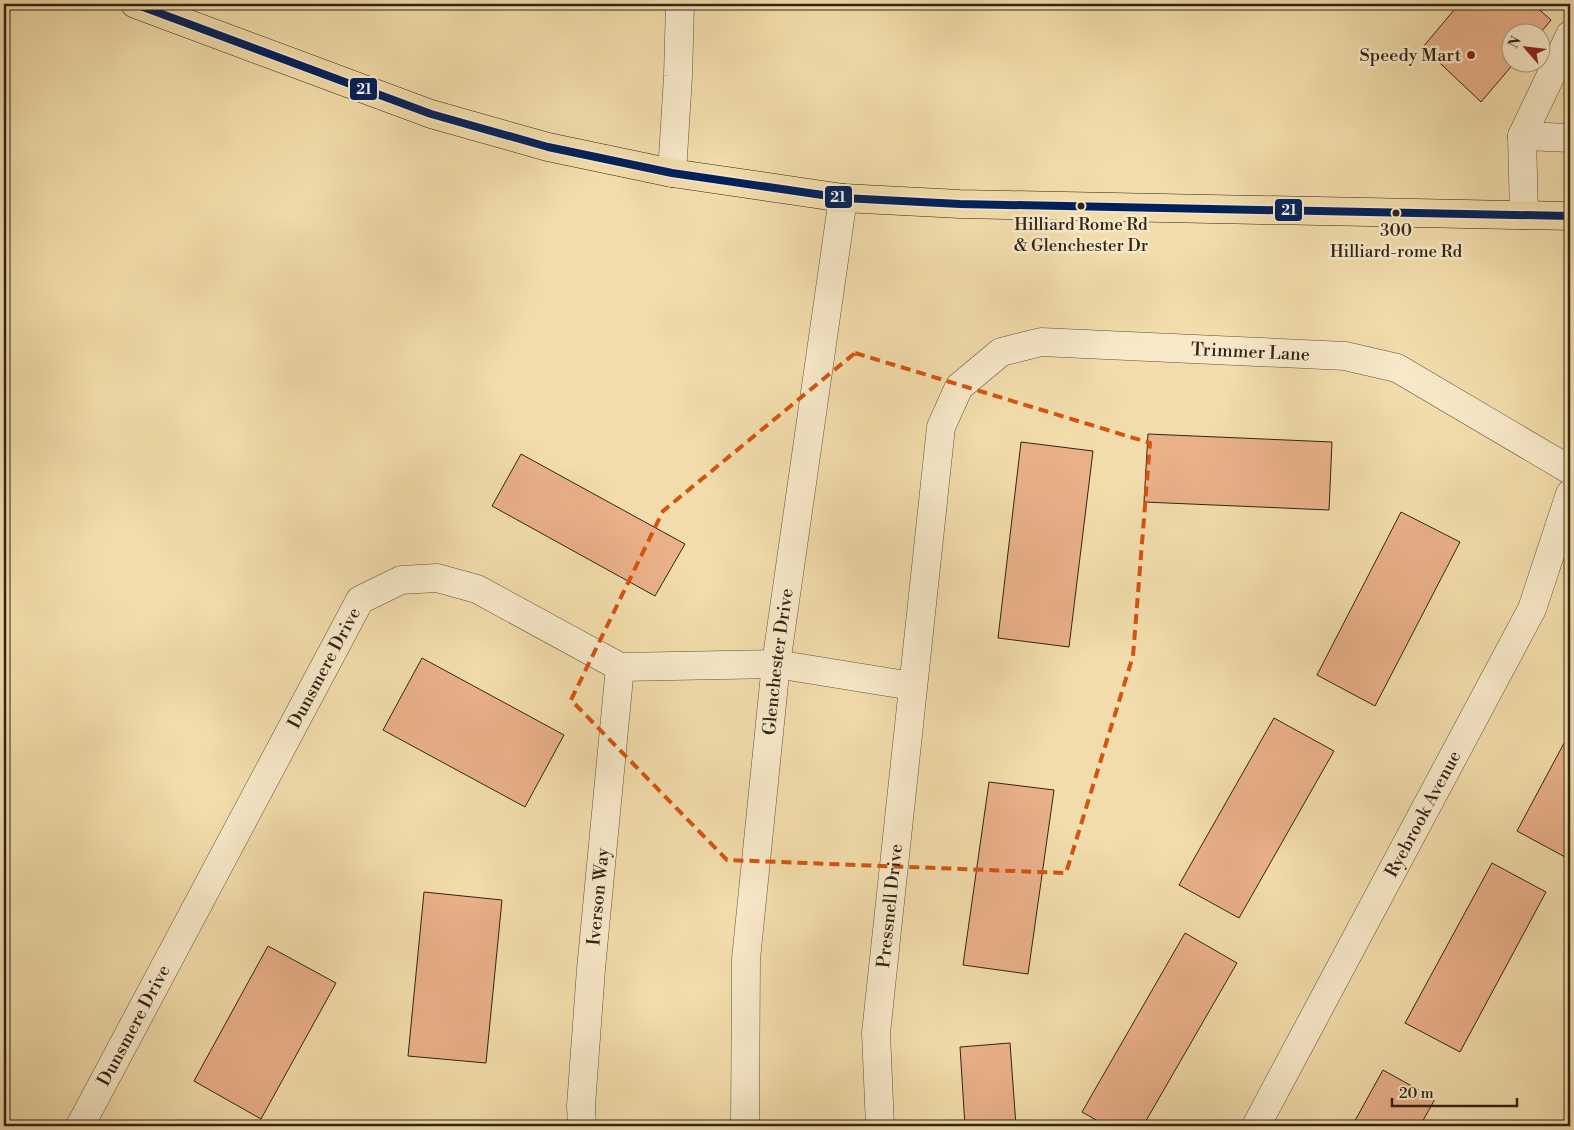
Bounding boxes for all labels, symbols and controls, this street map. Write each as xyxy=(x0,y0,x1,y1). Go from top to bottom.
north arrow xyxy=(1502,22,1552,72)
text: N xyxy=(1505,33,1526,51)
place label: Speedy Mart xyxy=(1360,44,1462,67)
marker: Speedy Mart xyxy=(1465,49,1477,61)
line badge: 21 xyxy=(349,77,378,101)
text: 21 xyxy=(356,81,372,99)
line badge: 21 xyxy=(824,185,853,209)
text: 21 xyxy=(830,189,846,207)
line badge: 21 xyxy=(1274,198,1303,222)
marker: Hilliard Rome Rd & Glenchester Dr xyxy=(1076,201,1086,211)
text: 21 xyxy=(1281,202,1297,220)
marker: 300 Hilliard-rome Rd xyxy=(1391,208,1401,218)
place label: Hilliard Rome Rd & Glenchester Dr xyxy=(1014,214,1148,257)
place label: 300 Hilliard-rome Rd xyxy=(1330,220,1462,263)
street label: Trimmer Lane xyxy=(1190,338,1310,366)
street label: Glenchester Drive xyxy=(758,587,799,736)
street label: Dunsmere Drive xyxy=(283,604,366,733)
street label: Ryebrook Avenue xyxy=(1380,747,1466,881)
street label: Pressnell Drive xyxy=(872,843,908,969)
street label: Iverson Way xyxy=(582,847,615,947)
street label: Dunsmere Drive xyxy=(92,961,176,1090)
scale bar xyxy=(1392,1075,1516,1107)
text: 20 m xyxy=(1399,1084,1434,1103)

